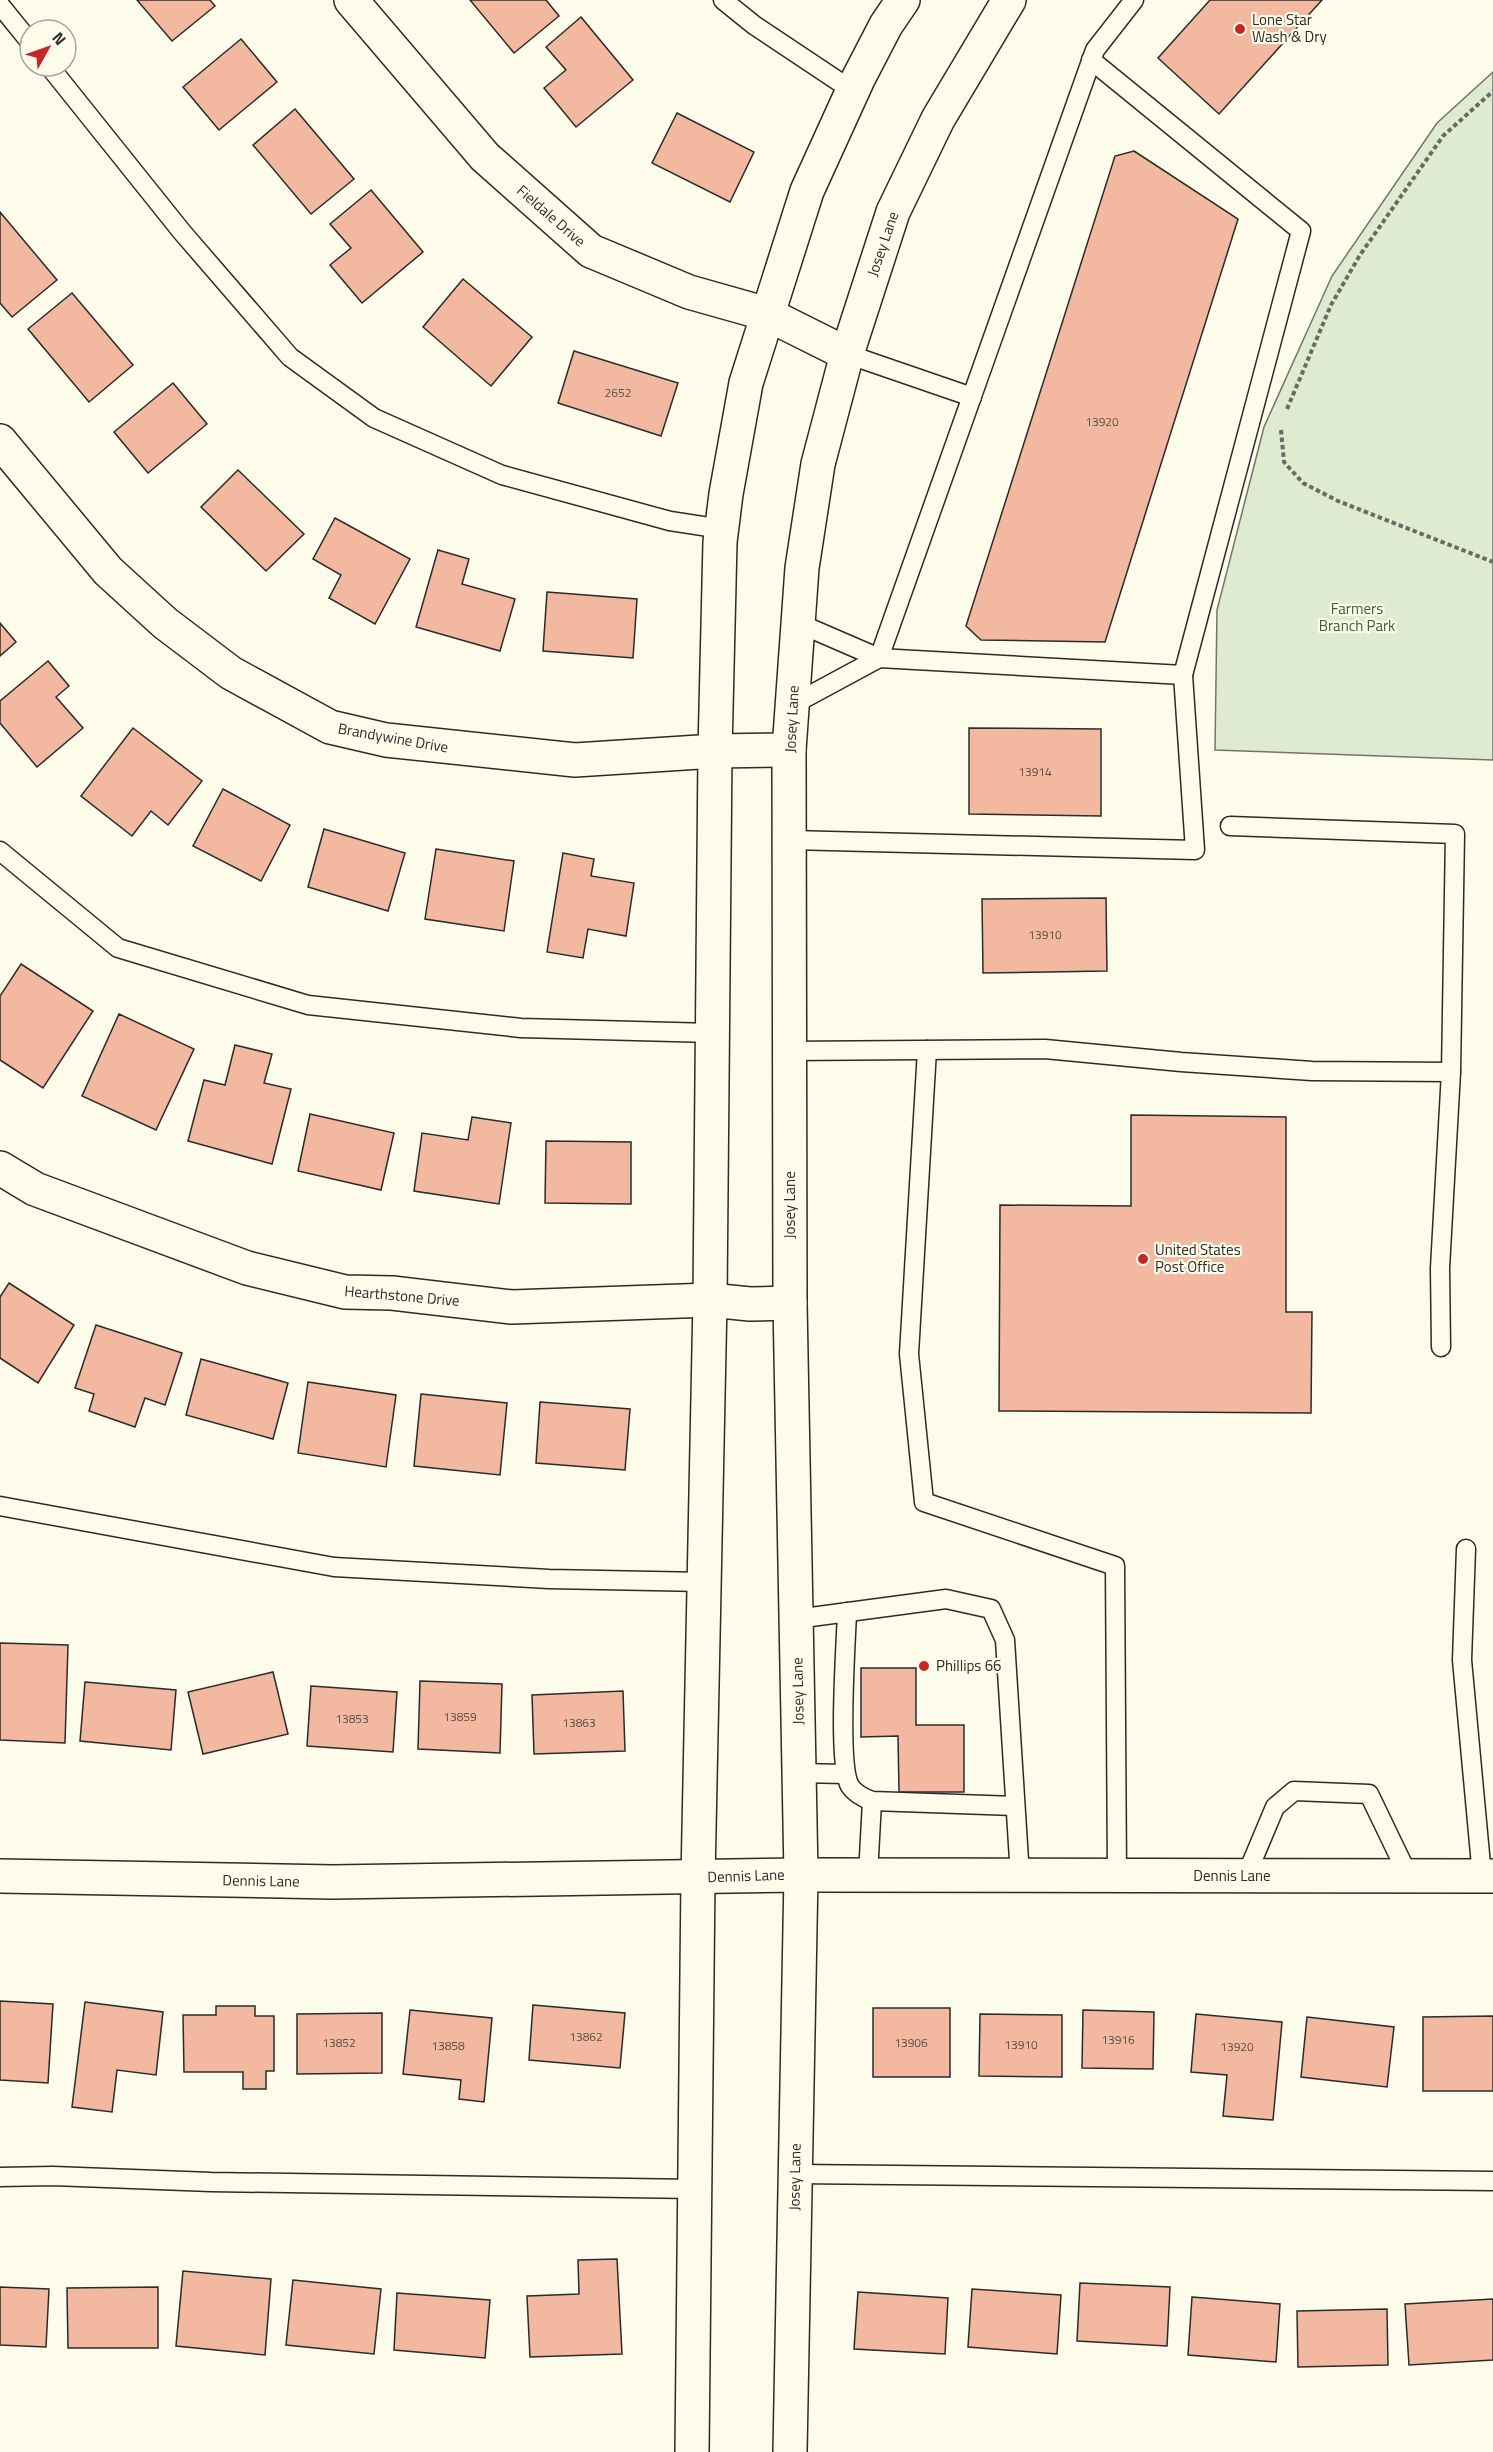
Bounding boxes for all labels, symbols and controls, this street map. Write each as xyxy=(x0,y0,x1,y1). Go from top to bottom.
place label: Lone Star Wash & Dry xyxy=(1252,8,1327,48)
north arrow xyxy=(18,18,78,78)
marker: Lone Star Wash & Dry xyxy=(1233,22,1247,36)
text: N xyxy=(47,26,72,50)
street label: Fieldale Drive xyxy=(512,179,591,252)
street label: Josey Lane xyxy=(861,208,904,279)
house number: 2652 xyxy=(605,383,631,402)
house number: 13920 xyxy=(1085,412,1119,431)
park label: Farmers Branch Park xyxy=(1319,597,1395,637)
street label: Josey Lane xyxy=(778,685,805,753)
street label: Brandywine Drive xyxy=(336,716,450,759)
house number: 13914 xyxy=(1018,762,1052,781)
house number: 13910 xyxy=(1028,925,1062,944)
street label: Josey Lane xyxy=(778,1171,801,1239)
place label: United States Post Office xyxy=(1155,1238,1241,1278)
marker: United States Post Office xyxy=(1136,1252,1150,1266)
street label: Hearthstone Drive xyxy=(343,1279,461,1312)
place label: Phillips 66 xyxy=(936,1654,1001,1677)
street label: Josey Lane xyxy=(785,1657,810,1725)
marker: Phillips 66 xyxy=(917,1659,931,1673)
house number: 13859 xyxy=(443,1707,477,1726)
house number: 13853 xyxy=(335,1709,369,1728)
house number: 13863 xyxy=(562,1713,596,1732)
street label: Dennis Lane xyxy=(707,1863,785,1888)
street label: Dennis Lane xyxy=(1193,1864,1271,1887)
street label: Dennis Lane xyxy=(222,1868,300,1893)
house number: 13862 xyxy=(569,2027,603,2046)
house number: 13916 xyxy=(1101,2030,1135,2049)
house number: 13852 xyxy=(322,2033,356,2052)
house number: 13906 xyxy=(894,2033,928,2052)
house number: 13910 xyxy=(1004,2035,1038,2054)
house number: 13858 xyxy=(431,2036,465,2055)
house number: 13920 xyxy=(1220,2037,1254,2056)
street label: Josey Lane xyxy=(782,2143,807,2211)

